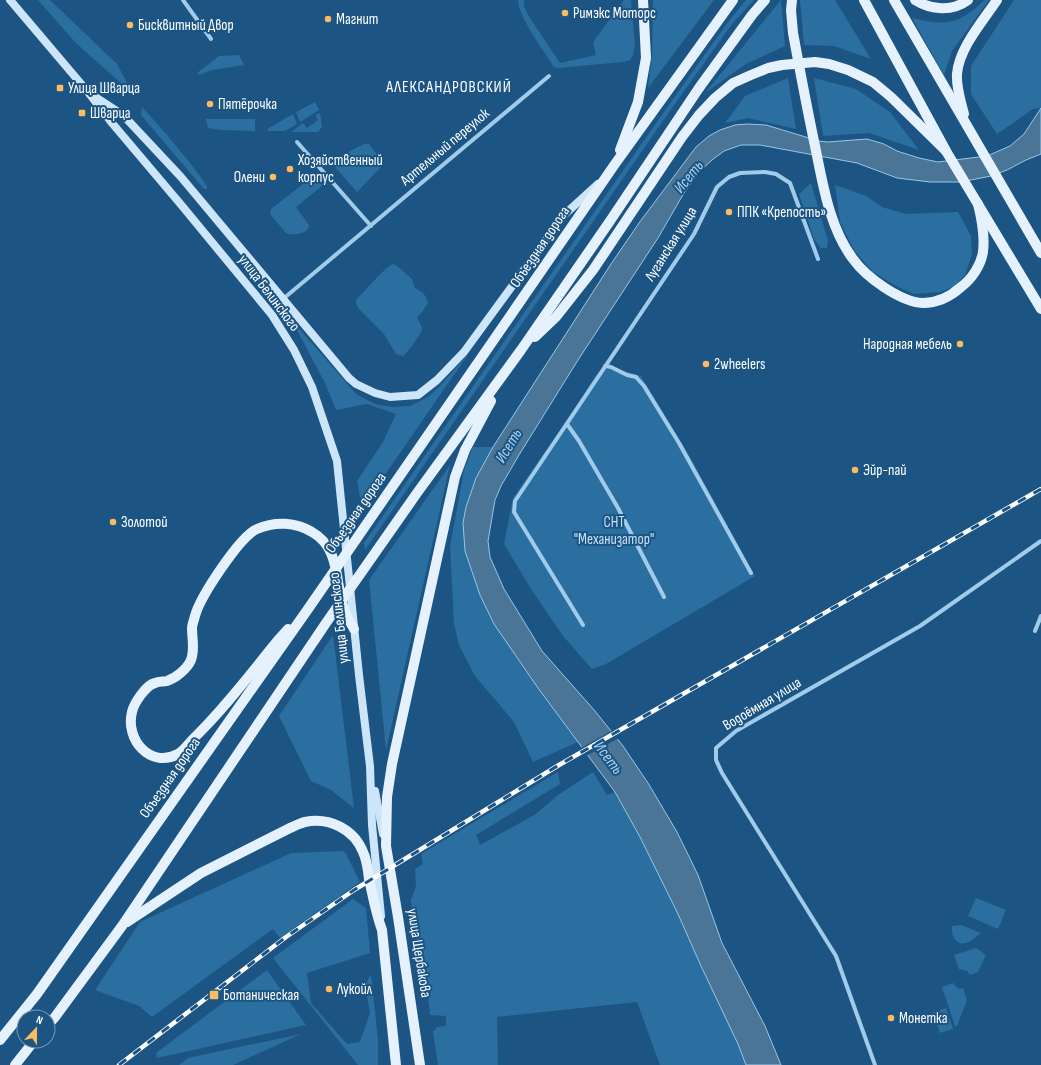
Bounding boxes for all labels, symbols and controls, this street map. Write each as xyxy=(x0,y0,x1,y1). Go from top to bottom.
place label: Римэкс Моторс xyxy=(573,4,656,23)
marker: Римэкс Моторс xyxy=(560,8,570,18)
place label: Магнит xyxy=(336,10,378,29)
marker: Магнит xyxy=(323,14,333,24)
place label: Бисквитный Двор xyxy=(138,16,234,35)
marker: Бисквитный Двор xyxy=(125,20,135,30)
district label: АЛЕКСАНДРОВСКИЙ xyxy=(385,78,512,97)
place label: Улица Шварца xyxy=(68,79,140,98)
marker: Улица Шварца xyxy=(55,83,65,93)
place label: Пятёрочка xyxy=(218,95,277,114)
marker: Пятёрочка xyxy=(205,99,215,109)
place label: Шварца xyxy=(90,104,131,123)
street label: Артельный переулок xyxy=(396,104,494,190)
marker: Шварца xyxy=(77,108,87,118)
place label: Хозяйственный корпус xyxy=(297,151,383,187)
water label: Исеть xyxy=(670,157,708,197)
marker: Хозяйственный корпус xyxy=(285,164,295,174)
place label: Олени xyxy=(234,168,265,187)
marker: Олени xyxy=(268,172,278,182)
street label: Объездная дорога xyxy=(506,203,574,291)
street label: Луганская улица xyxy=(640,203,701,286)
place label: ППК «Крепость» xyxy=(737,203,826,222)
marker: ППК «Крепость» xyxy=(724,207,734,217)
street label: улица Белинского xyxy=(234,251,304,335)
place label: Народная мебель xyxy=(863,335,952,354)
marker: Народная мебель xyxy=(955,339,965,349)
place label: 2wheelers xyxy=(714,355,765,374)
marker: 2wheelers xyxy=(701,359,711,369)
water label: Исеть xyxy=(491,425,527,467)
place label: Эйр-пай xyxy=(863,461,906,480)
marker: Эйр-пай xyxy=(850,465,860,475)
street label: Объездная дорога xyxy=(321,469,391,557)
place label: Золотой xyxy=(121,513,167,532)
park label: СНТ "Механизатор" xyxy=(574,513,654,549)
marker: Золотой xyxy=(108,517,118,527)
street label: улица Белинского xyxy=(325,572,353,664)
street label: Водоёмная улица xyxy=(719,673,805,735)
street label: Объездная дорога xyxy=(135,734,205,822)
water label: Исеть xyxy=(589,738,627,778)
street label: улица Щербакова xyxy=(403,907,435,999)
place label: Лукойл xyxy=(336,980,373,999)
marker: Лукойл xyxy=(324,984,334,994)
place label: Ботаническая xyxy=(223,986,299,1005)
marker: Ботаническая xyxy=(208,989,220,1001)
north arrow xyxy=(16,1009,56,1049)
place label: Монетка xyxy=(899,1009,948,1028)
text: N xyxy=(34,1013,45,1027)
marker: Монетка xyxy=(886,1013,896,1023)

